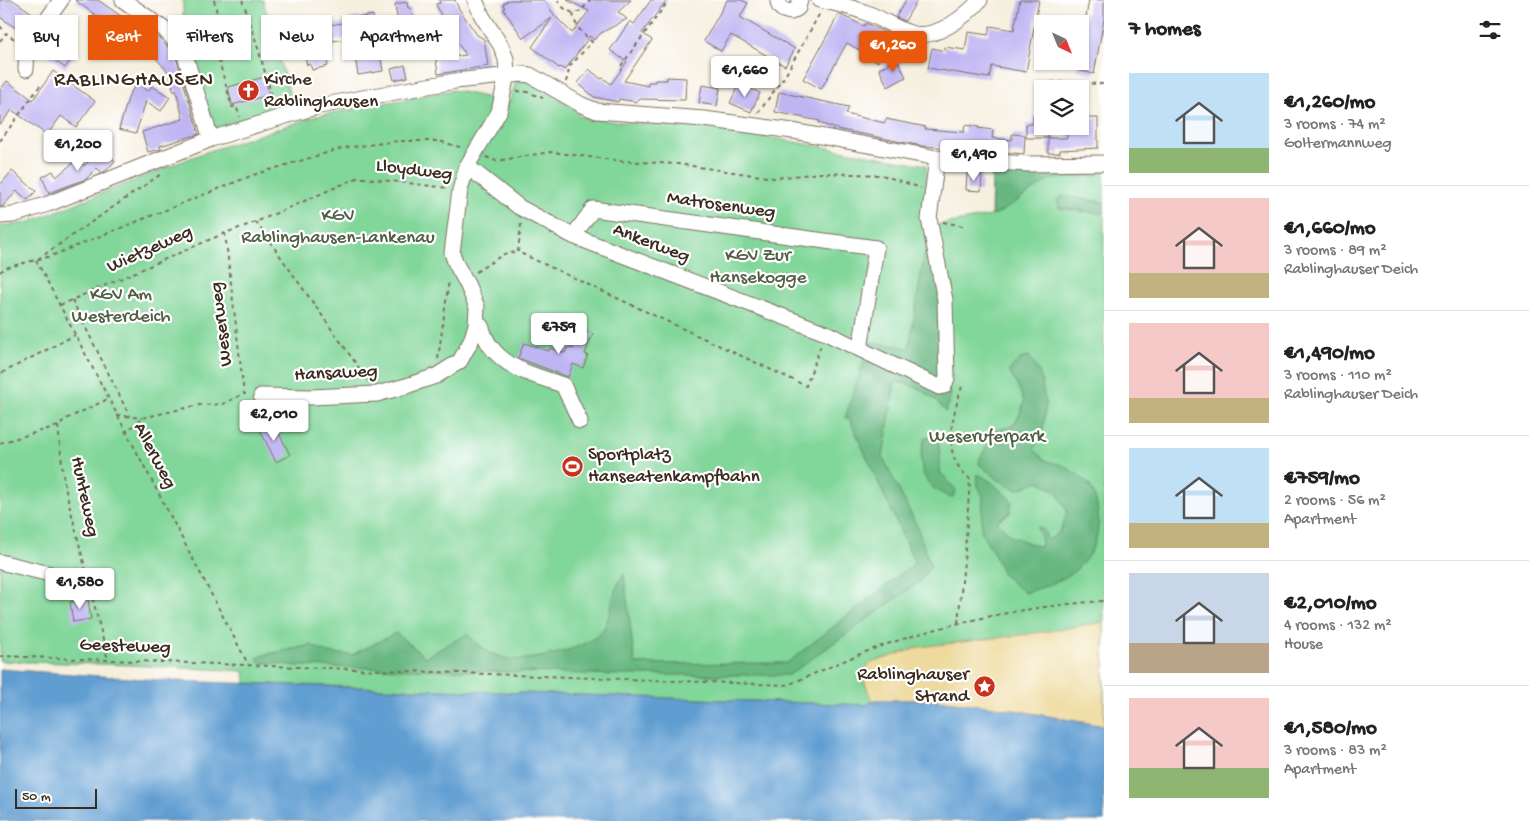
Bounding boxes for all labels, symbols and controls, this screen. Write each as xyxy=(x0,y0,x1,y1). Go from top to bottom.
chip: Buy xyxy=(15,15,78,60)
chip: Rent xyxy=(88,15,158,60)
chip: Filters xyxy=(168,15,251,60)
chip: New xyxy=(261,15,332,60)
chip: Apartment xyxy=(342,15,459,60)
north arrow xyxy=(1034,15,1089,70)
map controls xyxy=(1034,15,1089,135)
icon: filters xyxy=(1476,16,1504,44)
text: 7 homes xyxy=(1129,18,1201,43)
pin: €1,260 xyxy=(852,30,934,73)
text: €1,260 xyxy=(870,37,916,56)
pin: €1,660 xyxy=(704,56,786,98)
text: €1,660 xyxy=(722,62,768,81)
district label: RABLINGHAUSEN xyxy=(54,69,214,94)
place label: Kirche Rablinghausen xyxy=(264,69,378,114)
church icon: Kirche Rablinghausen xyxy=(236,79,260,103)
button: layers xyxy=(1034,80,1089,135)
text: €1,260/mo xyxy=(1284,91,1375,116)
icon: home xyxy=(1169,93,1229,153)
text: 3 rooms · 74 m² xyxy=(1284,116,1386,135)
pin: €1,200 xyxy=(37,130,119,172)
text: Goltermannweg xyxy=(1284,135,1392,154)
text: €1,200 xyxy=(54,136,102,155)
pin: €1,490 xyxy=(933,140,1015,182)
text: €1,490 xyxy=(951,146,997,165)
street label: Lloydweg xyxy=(374,155,454,187)
street label: Matrosenweg xyxy=(665,187,777,225)
park label: KGV Rablinghausen-Lankenau xyxy=(241,205,435,250)
text: €1,660/mo xyxy=(1284,217,1376,242)
icon: home xyxy=(1169,218,1229,278)
street label: Ankerweg xyxy=(609,219,693,269)
street label: Wietzeweg xyxy=(104,221,197,279)
text: 3 rooms · 89 m² xyxy=(1284,242,1386,261)
park label: KGV Zur Hansekogge xyxy=(710,245,807,290)
text: Rablinghauser Deich xyxy=(1284,261,1418,280)
street label: Weserweg xyxy=(205,280,239,367)
park label: KGV Am Westerdeich xyxy=(72,284,170,329)
pin: €759 xyxy=(529,312,589,355)
text: €759 xyxy=(542,319,576,338)
text: €1,490/mo xyxy=(1284,342,1375,367)
icon: home xyxy=(1169,343,1229,403)
street label: Hansaweg xyxy=(294,360,378,388)
text: 3 rooms · 110 m² xyxy=(1284,367,1392,386)
text: Rablinghauser Deich xyxy=(1284,386,1418,405)
pin: €2,010 xyxy=(233,400,315,442)
text: €2,010 xyxy=(250,406,298,425)
street label: Allerweg xyxy=(127,419,181,493)
park label: Weseruferpark xyxy=(929,426,1046,449)
place label: Sportplatz Hanseatenkampfbahn xyxy=(588,444,760,489)
sports icon: Sportplatz Hanseatenkampfbahn xyxy=(560,454,584,478)
street label: Hunteweg xyxy=(64,455,104,540)
text: €759/mo xyxy=(1284,467,1360,492)
icon: home xyxy=(1169,468,1229,528)
text: 2 rooms · 56 m² xyxy=(1284,492,1386,511)
text: Apartment xyxy=(1284,511,1356,530)
pin: €1,580 xyxy=(39,568,121,610)
text: €1,580 xyxy=(56,574,104,593)
text: €2,010/mo xyxy=(1284,592,1377,617)
icon: home xyxy=(1169,593,1229,653)
text: 4 rooms · 132 m² xyxy=(1284,617,1392,636)
street label: Geesteweg xyxy=(79,634,171,660)
text: House xyxy=(1284,636,1323,655)
place label: Rablinghauser Strand xyxy=(857,664,971,709)
place icon: Rablinghauser Strand xyxy=(973,674,997,698)
text: €1,580/mo xyxy=(1284,717,1377,742)
icon: home xyxy=(1169,718,1229,778)
text: 3 rooms · 83 m² xyxy=(1284,742,1387,761)
text: Apartment xyxy=(1284,761,1356,780)
scale bar xyxy=(15,786,98,809)
text: 50 m xyxy=(22,789,51,806)

